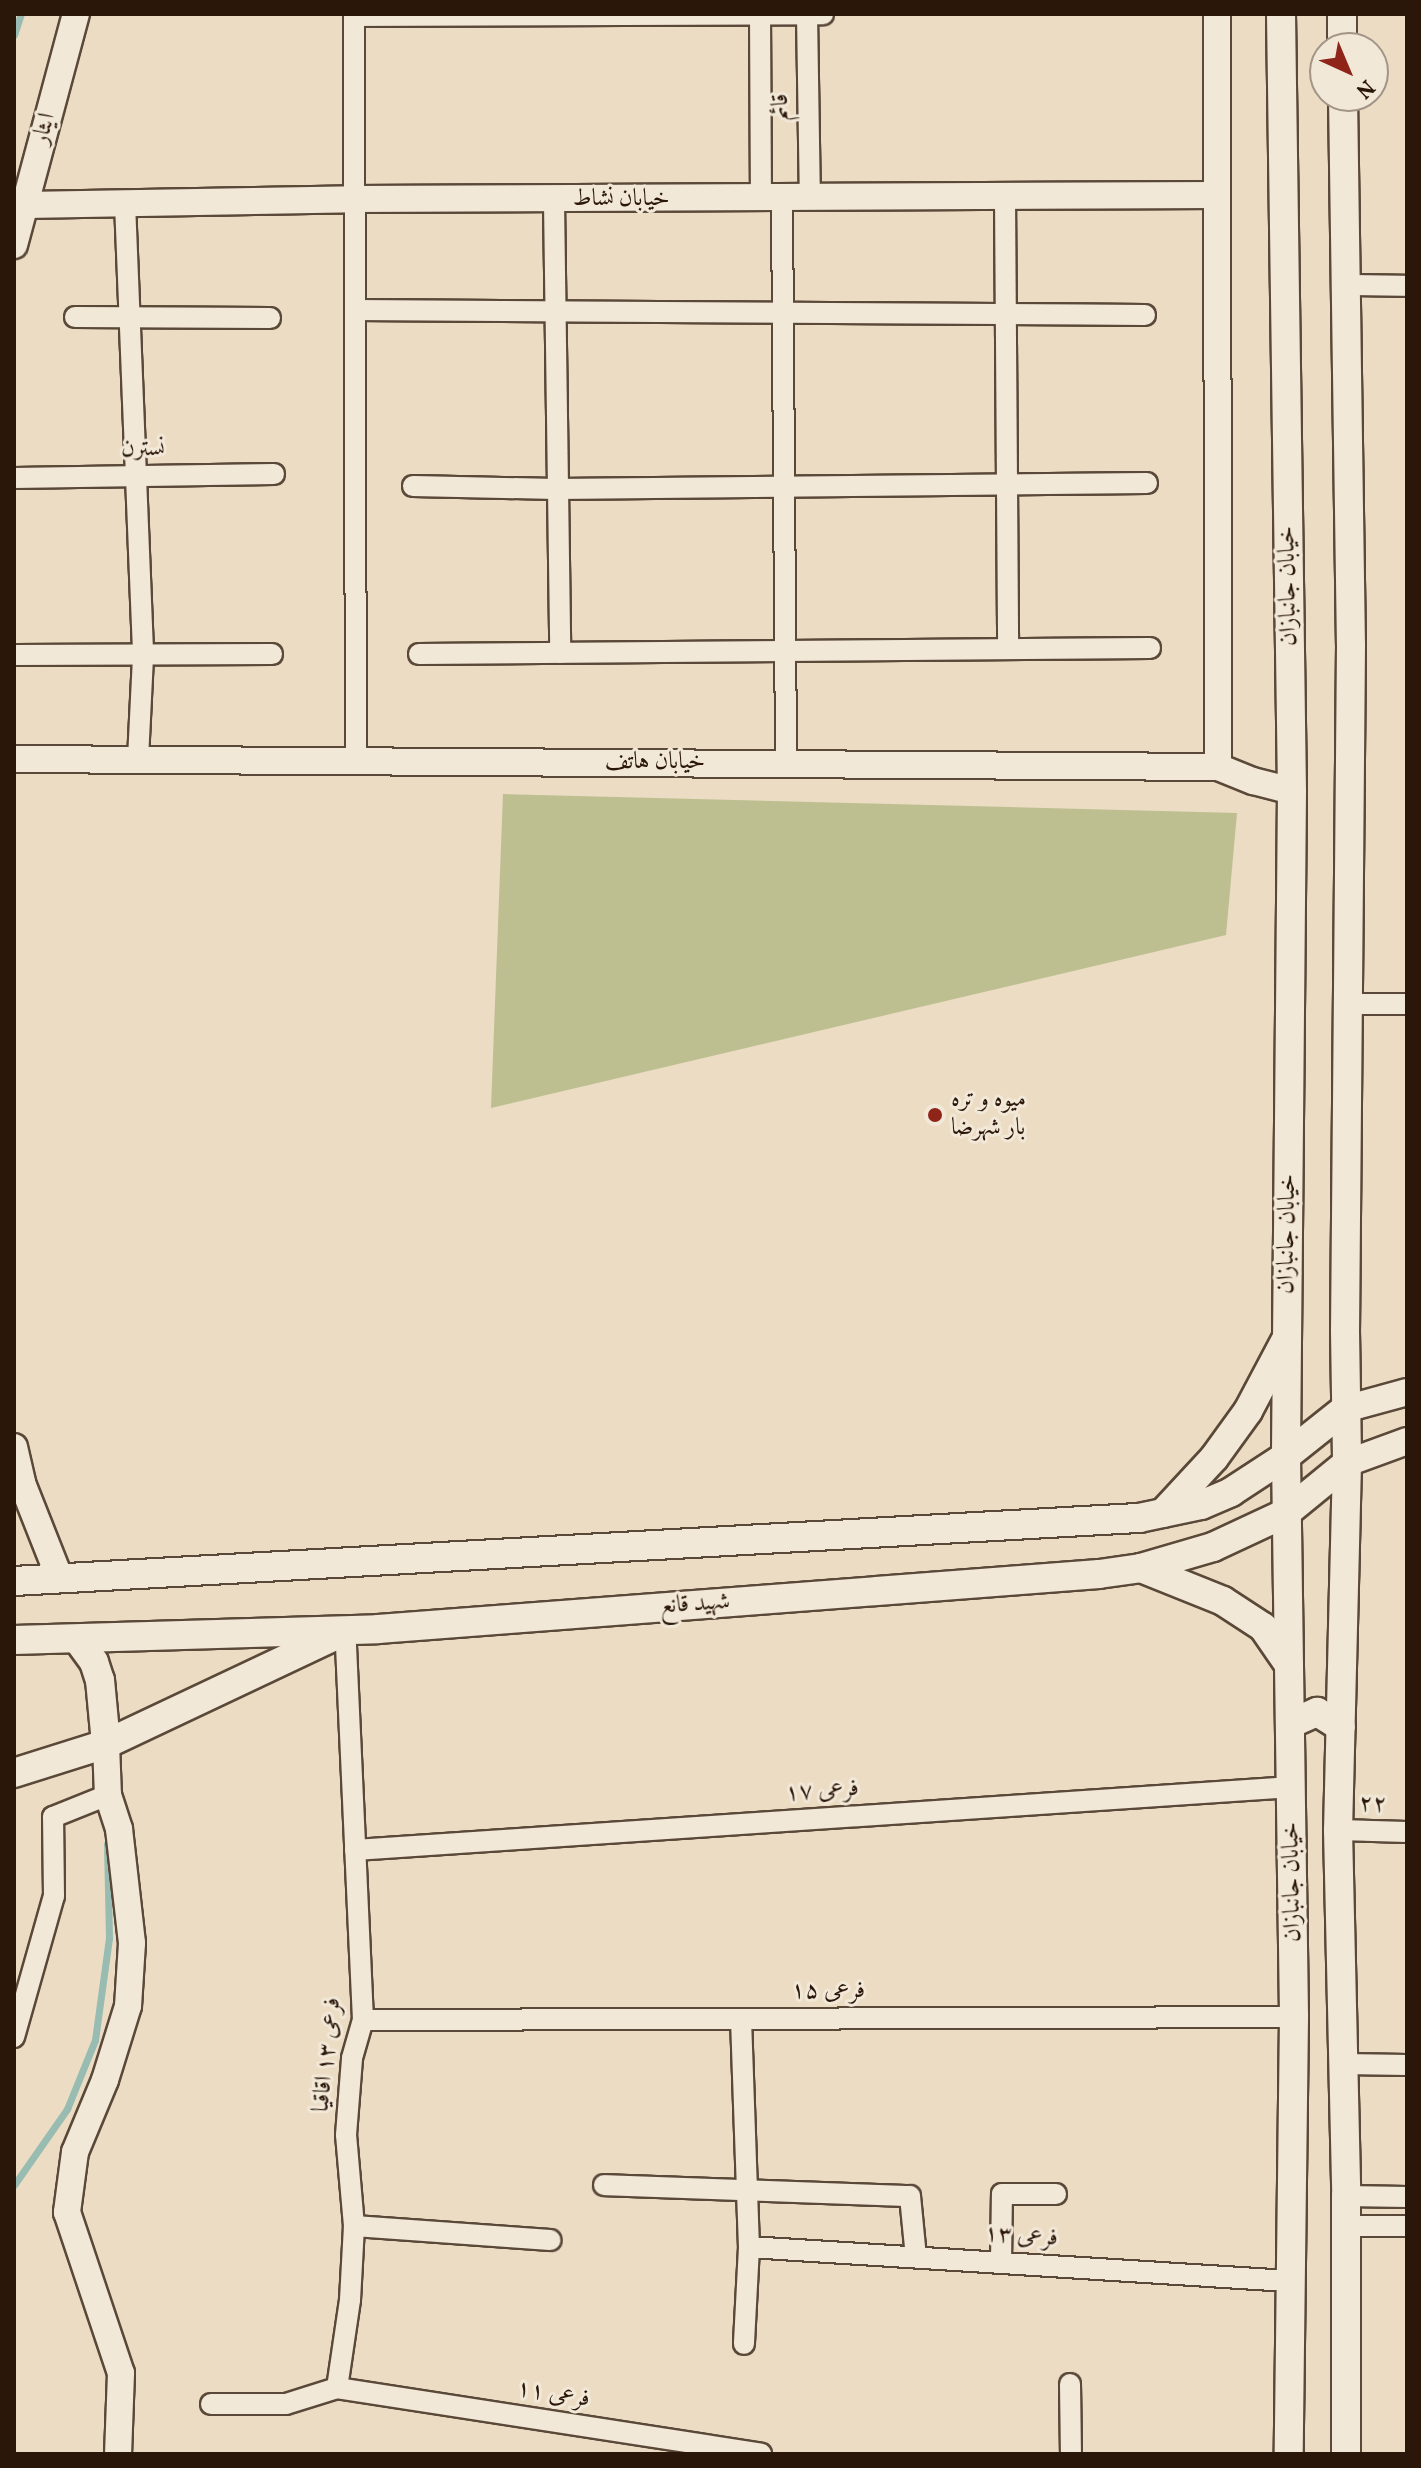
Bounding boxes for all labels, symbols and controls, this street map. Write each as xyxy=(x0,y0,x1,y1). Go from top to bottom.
north arrow xyxy=(1309,32,1389,112)
text: N xyxy=(1348,71,1381,105)
street label: قائم xyxy=(767,93,797,121)
street label: ایثار xyxy=(27,110,63,148)
street label: خیابان نشاط xyxy=(572,186,670,214)
street label: نسترن xyxy=(121,435,165,465)
street label: خیابان جانبازان xyxy=(1274,526,1304,646)
street label: خیابان هاتف xyxy=(605,749,705,777)
place label: میوه و تره بار شهرضا xyxy=(951,1087,1026,1143)
marker: میوه و تره بار شهرضا xyxy=(926,1106,944,1124)
street label: خیابان جانبازان xyxy=(1273,1174,1303,1294)
street label: شهید قانع xyxy=(659,1588,731,1622)
street label: فرعی ۱۷ xyxy=(784,1775,860,1809)
street label: ۲۲ xyxy=(1358,1790,1388,1820)
street label: خیابان جانبازان xyxy=(1278,1822,1308,1942)
street label: فرعی ۱۵ xyxy=(791,1978,865,2006)
street label: فرعی ۱۳ اقاقیا xyxy=(308,1996,348,2114)
street label: فرعی ۱۳ xyxy=(983,2220,1059,2254)
street label: فرعی ۱۱ xyxy=(514,2375,592,2415)

